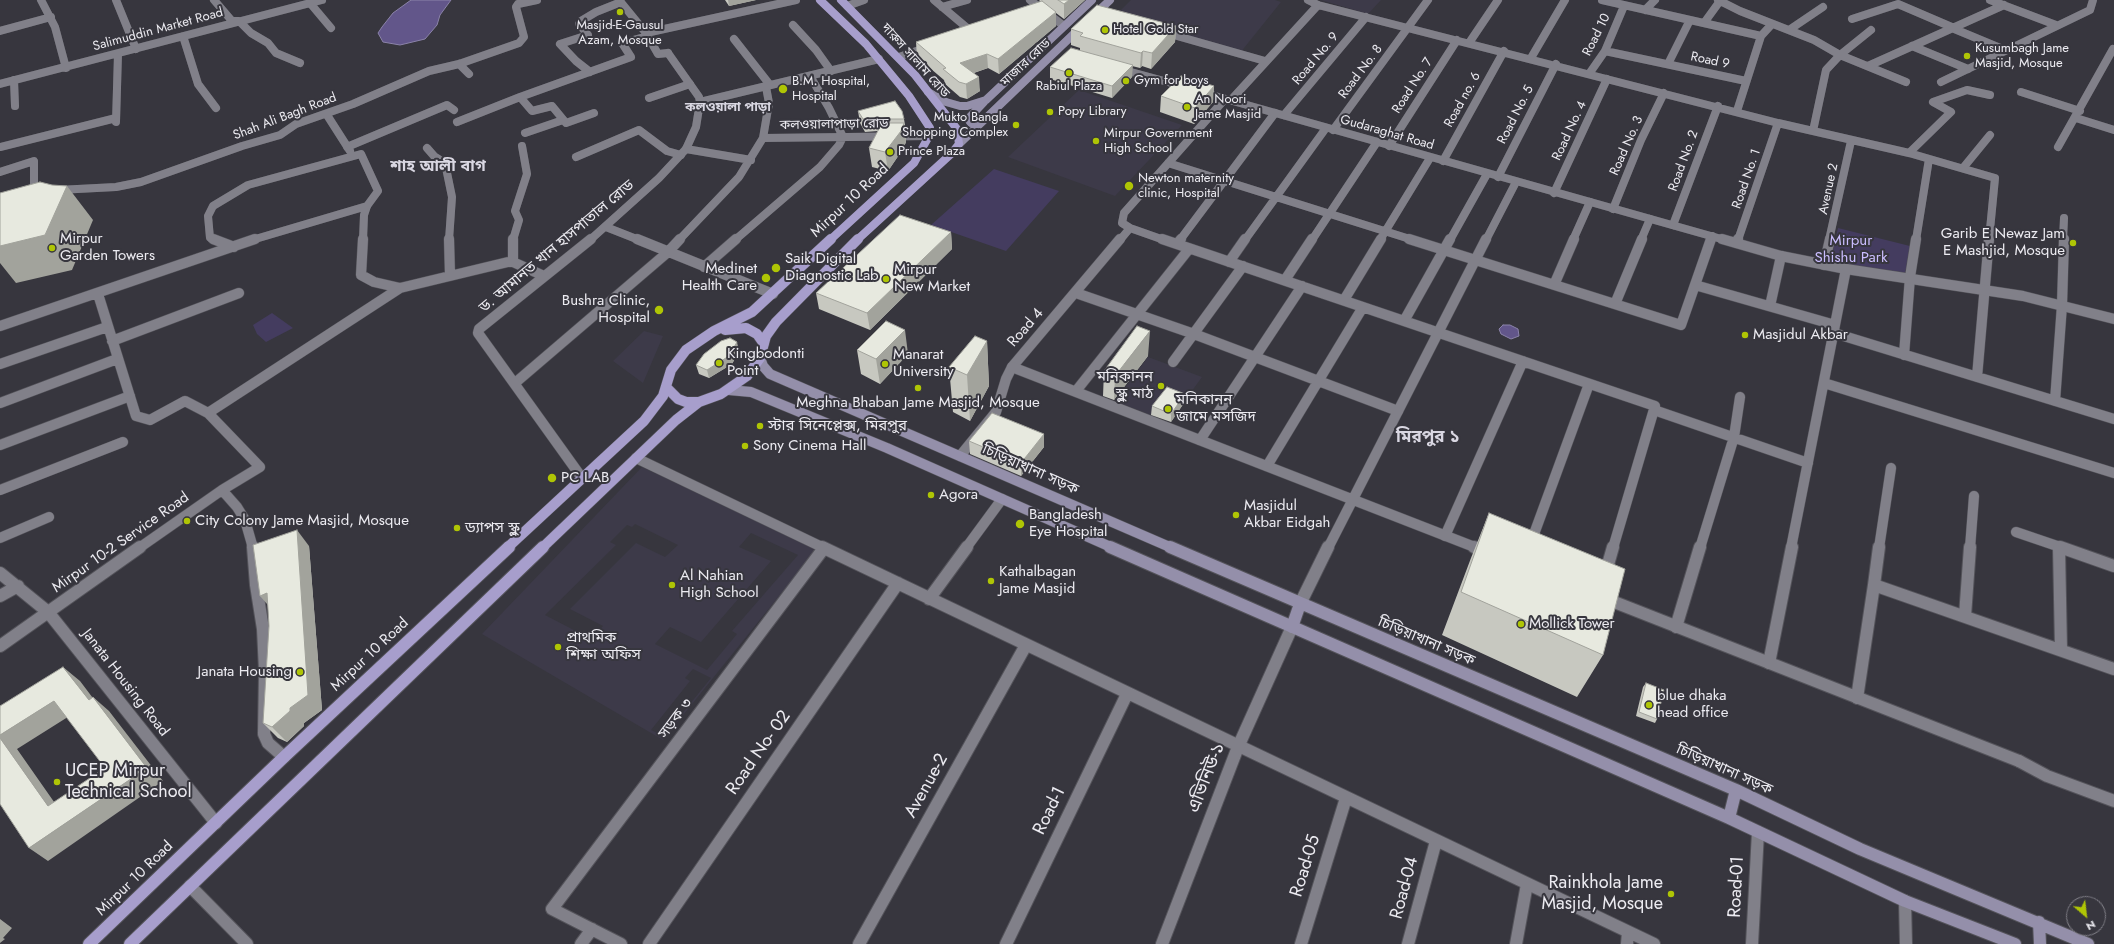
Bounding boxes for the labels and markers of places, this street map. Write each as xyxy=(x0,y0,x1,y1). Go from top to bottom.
marker: Masjid-E-Gausul Azam, Mosque xyxy=(615,7,625,17)
place label: Masjid-E-Gausul Azam, Mosque xyxy=(577,18,663,49)
place label: Hotel Gold Star xyxy=(1113,22,1199,38)
marker: Hotel Gold Star xyxy=(1100,25,1110,35)
place label: Kusumbagh Jame Masjid, Mosque xyxy=(1975,41,2069,72)
marker: Kusumbagh Jame Masjid, Mosque xyxy=(1962,51,1972,61)
marker: Rabiul Plaza xyxy=(1064,68,1074,78)
place label: Gym for boys xyxy=(1134,73,1208,89)
place label: B.M. Hospital, Hospital xyxy=(792,74,870,105)
marker: Gym for boys xyxy=(1121,76,1131,86)
place label: Rabiul Plaza xyxy=(1036,79,1102,95)
marker: B.M. Hospital, Hospital xyxy=(777,83,789,95)
place label: An Noori Jame Masjid xyxy=(1195,92,1261,123)
marker: An Noori Jame Masjid xyxy=(1182,102,1192,112)
place label: Popy Library xyxy=(1058,104,1127,120)
marker: Popy Library xyxy=(1045,107,1055,117)
place label: Mukto Bangla Shopping Complex xyxy=(902,110,1008,141)
marker: Mukto Bangla Shopping Complex xyxy=(1011,120,1021,130)
place label: Mirpur Government High School xyxy=(1104,126,1212,157)
marker: Mirpur Government High School xyxy=(1091,136,1101,146)
place label: Prince Plaza xyxy=(898,144,965,160)
marker: Prince Plaza xyxy=(885,147,895,157)
place label: Newton maternity clinic, Hospital xyxy=(1138,171,1234,202)
marker: Newton maternity clinic, Hospital xyxy=(1123,180,1135,192)
place label: Garib E Newaz Jam E Mashjid, Mosque xyxy=(1941,225,2065,260)
place label: Mirpur Garden Towers xyxy=(60,230,155,265)
marker: Garib E Newaz Jam E Mashjid, Mosque xyxy=(2068,238,2078,248)
marker: Mirpur Garden Towers xyxy=(47,243,57,253)
place label: Saik Digital Diagnostic Lab xyxy=(785,250,879,285)
place label: Medinet Health Care xyxy=(682,260,757,295)
place label: Mirpur New Market xyxy=(894,261,970,296)
marker: Saik Digital Diagnostic Lab xyxy=(770,262,782,274)
marker: Medinet Health Care xyxy=(760,272,772,284)
marker: Mirpur New Market xyxy=(881,274,891,284)
place label: Bushra Clinic, Hospital xyxy=(562,292,650,327)
marker: Bushra Clinic, Hospital xyxy=(653,304,665,316)
place label: Masjidul Akbar xyxy=(1753,326,1848,344)
marker: Masjidul Akbar xyxy=(1740,330,1750,340)
place label: Kingbodonti Point xyxy=(727,345,805,380)
place label: Manarat University xyxy=(893,346,954,381)
marker: Kingbodonti Point xyxy=(714,358,724,368)
marker: Manarat University xyxy=(880,359,890,369)
place label: মনিকানন স্কুল মাঠ xyxy=(1097,368,1153,403)
marker: মনিকানন স্কুল মাঠ xyxy=(1156,381,1166,391)
marker: Meghna Bhaban Jame Masjid, Mosque xyxy=(913,383,923,393)
place label: মনিকানন জামে মসজিদ xyxy=(1176,391,1256,426)
place label: Meghna Bhaban Jame Masjid, Mosque xyxy=(796,394,1040,412)
marker: মনিকানন জামে মসজিদ xyxy=(1163,404,1173,414)
place label: স্টার সিনেপ্লেক্স, মিরপুর xyxy=(768,417,907,435)
marker: স্টার সিনেপ্লেক্স, মিরপুর xyxy=(755,421,765,431)
place label: Sony Cinema Hall xyxy=(753,437,866,455)
marker: Sony Cinema Hall xyxy=(740,441,750,451)
place label: PC LAB xyxy=(561,469,609,487)
marker: PC LAB xyxy=(546,472,558,484)
place label: Agora xyxy=(939,486,978,504)
marker: Agora xyxy=(926,490,936,500)
place label: Masjidul Akbar Eidgah xyxy=(1244,497,1330,532)
place label: Bangladesh Eye Hospital xyxy=(1029,506,1108,541)
marker: Masjidul Akbar Eidgah xyxy=(1231,510,1241,520)
place label: City Colony Jame Masjid, Mosque xyxy=(195,512,409,530)
marker: City Colony Jame Masjid, Mosque xyxy=(182,516,192,526)
marker: Bangladesh Eye Hospital xyxy=(1014,518,1026,530)
place label: ড্যাপস স্কুল xyxy=(465,519,519,537)
marker: ড্যাপস স্কুল xyxy=(452,523,462,533)
place label: Kathalbagan Jame Masjid xyxy=(999,563,1076,598)
place label: Al Nahian High School xyxy=(680,567,759,602)
marker: Kathalbagan Jame Masjid xyxy=(986,576,996,586)
marker: Al Nahian High School xyxy=(667,580,677,590)
place label: Mollick Tower xyxy=(1529,615,1615,633)
marker: Mollick Tower xyxy=(1516,619,1526,629)
place label: প্রাথমিক শিক্ষা অফিস xyxy=(566,629,641,664)
marker: প্রাথমিক শিক্ষা অফিস xyxy=(553,642,563,652)
place label: Janata Housing xyxy=(198,663,292,681)
marker: Janata Housing xyxy=(295,667,305,677)
place label: blue dhaka head office xyxy=(1657,687,1728,722)
marker: blue dhaka head office xyxy=(1644,700,1654,710)
place label: UCEP Mirpur Technical School xyxy=(65,761,192,804)
marker: UCEP Mirpur Technical School xyxy=(52,777,62,787)
place label: Rainkhola Jame Masjid, Mosque xyxy=(1541,873,1663,916)
marker: Rainkhola Jame Masjid, Mosque xyxy=(1666,889,1676,899)

